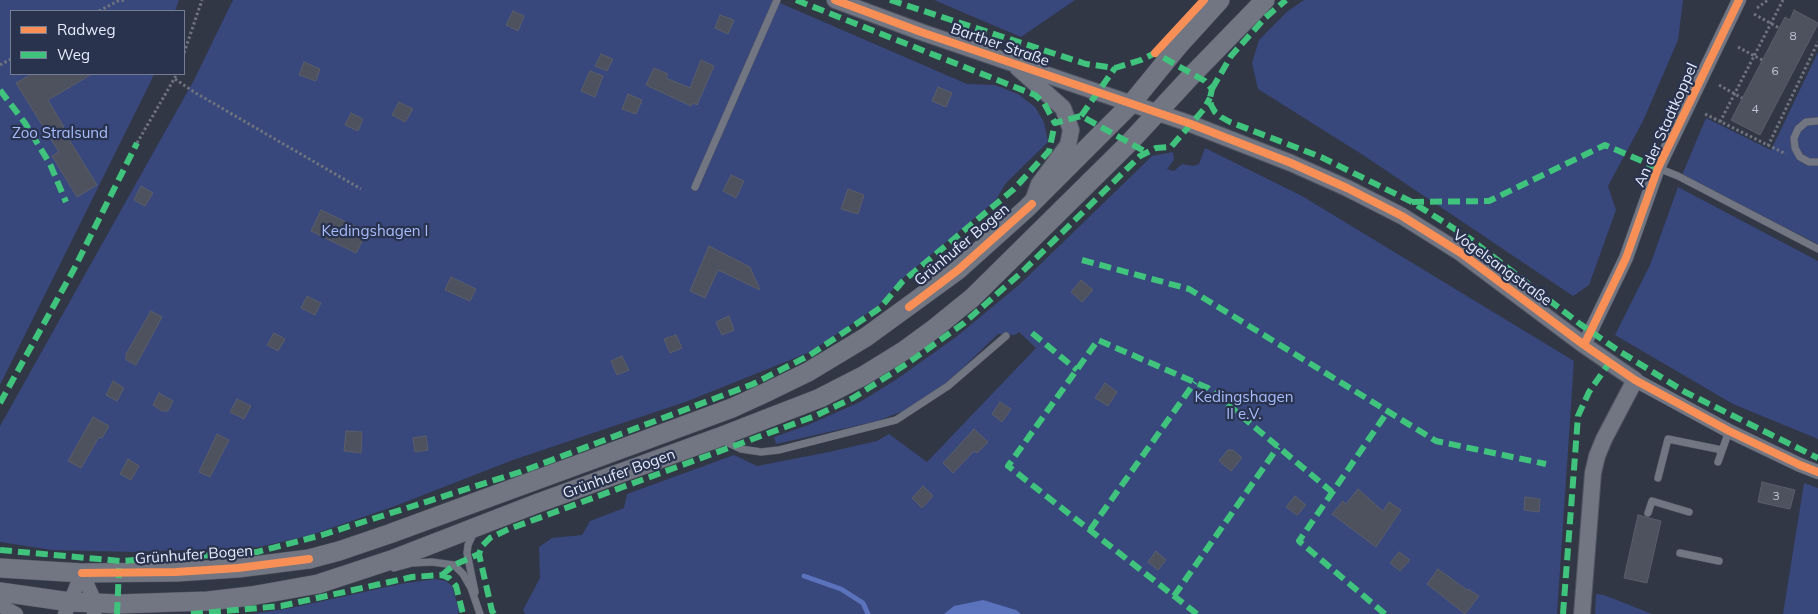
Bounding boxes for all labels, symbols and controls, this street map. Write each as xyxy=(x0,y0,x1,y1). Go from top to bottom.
legend xyxy=(10,10,185,75)
text: Radweg xyxy=(57,20,115,39)
street label: Barther Straße xyxy=(948,20,1052,70)
house number: 8 xyxy=(1789,29,1797,43)
text: Weg xyxy=(57,45,90,64)
street label: An der Stadtkoppel xyxy=(1631,60,1701,190)
house number: 6 xyxy=(1771,64,1779,78)
house number: 4 xyxy=(1751,102,1759,116)
park label: Zoo Stralsund xyxy=(12,124,108,142)
street label: Grünhufer Bogen xyxy=(911,200,1013,290)
park label: Kedingshagen I xyxy=(322,222,428,240)
street label: Vogelsangstraße xyxy=(1449,226,1555,310)
park label: Kedingshagen II e.V. xyxy=(1194,388,1294,423)
street label: Grünhufer Bogen xyxy=(560,445,678,503)
house number: 3 xyxy=(1772,489,1780,503)
street label: Grünhufer Bogen xyxy=(134,542,254,568)

